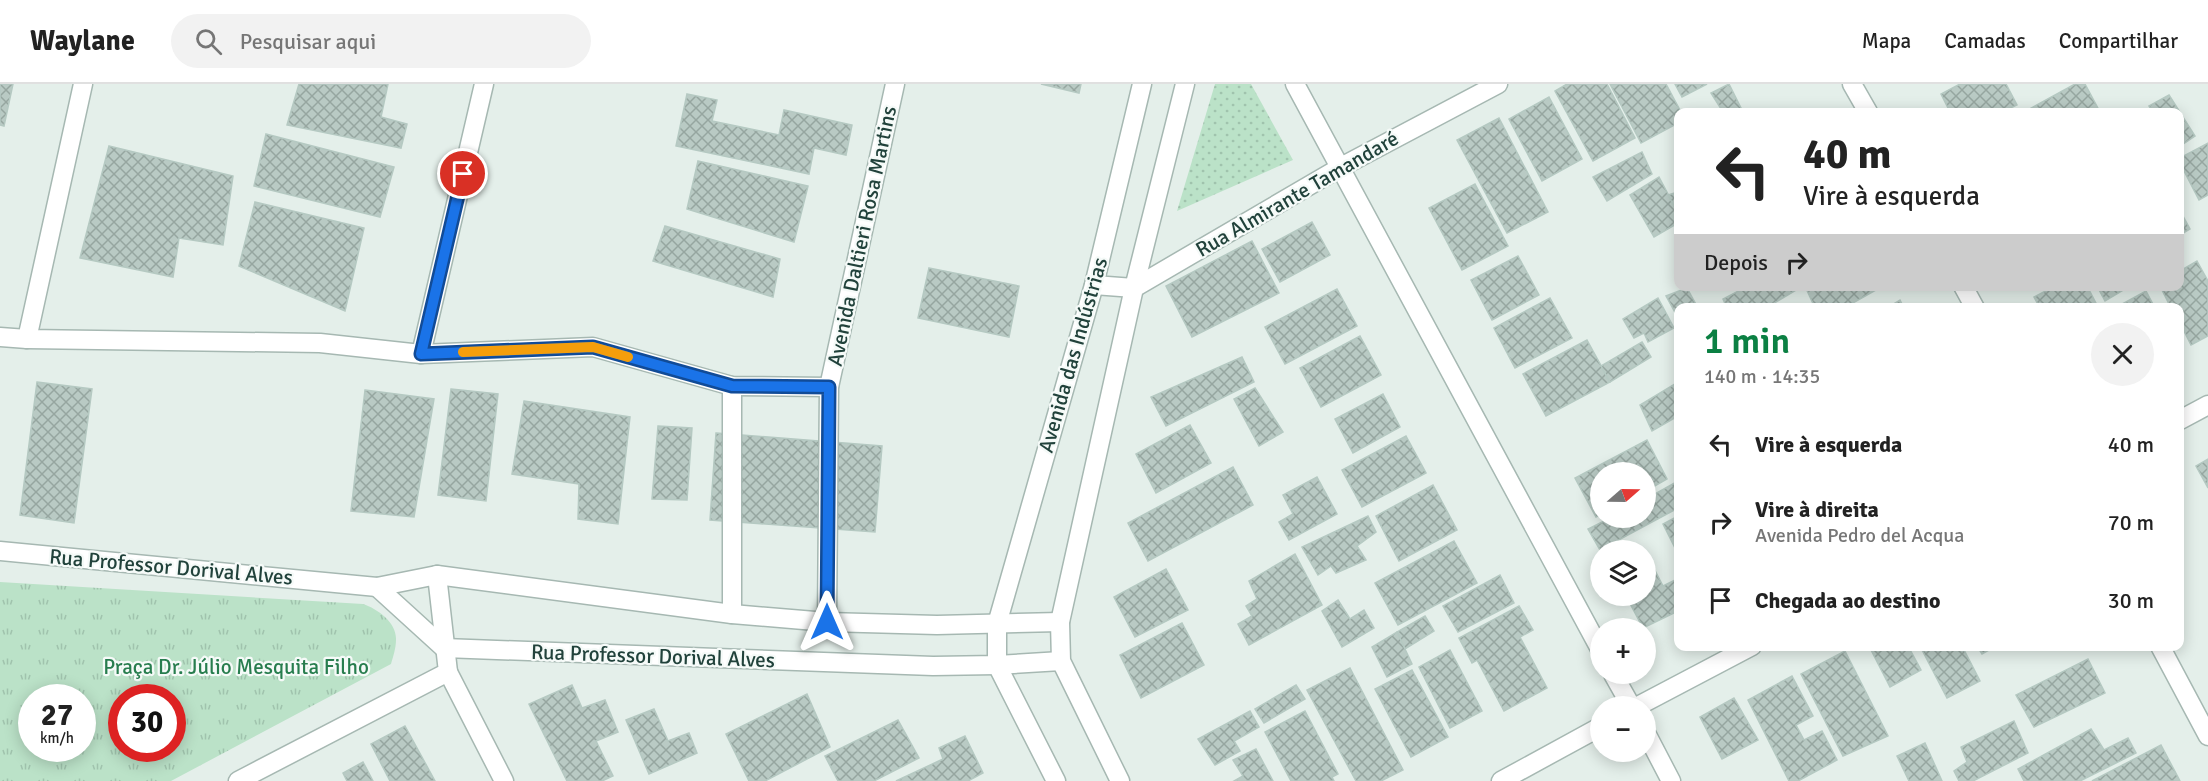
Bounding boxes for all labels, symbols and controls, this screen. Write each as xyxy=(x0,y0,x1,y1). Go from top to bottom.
search box xyxy=(171,14,591,68)
text: Waylane xyxy=(30,24,135,58)
icon: search xyxy=(192,25,225,58)
text: Pesquisar aqui xyxy=(240,28,376,55)
text: Mapa xyxy=(1862,28,1911,54)
text: Camadas xyxy=(1944,28,2026,54)
text: Compartilhar xyxy=(2059,28,2178,54)
street label: Avenida Daltieri Rosa Martins xyxy=(822,104,902,368)
street label: Rua Almirante Tamandaré xyxy=(1191,125,1403,263)
text: 40 m xyxy=(1803,129,1892,180)
icon: left xyxy=(1704,132,1782,210)
pin xyxy=(437,148,488,199)
icon: arrive xyxy=(446,157,479,190)
text: Vire à esquerda xyxy=(1803,180,1980,213)
icon: right xyxy=(1780,246,1813,279)
text: Depois xyxy=(1704,249,1768,276)
street label: Avenida das Indústrias xyxy=(1033,254,1113,456)
text: 1 min xyxy=(1704,319,1790,364)
button: close xyxy=(2091,323,2154,386)
text: 140 m · 14:35 xyxy=(1704,364,1820,389)
icon: left xyxy=(1704,428,1737,461)
text: Vire à esquerda xyxy=(1755,431,1902,458)
text: 40 m xyxy=(2108,431,2154,458)
north arrow xyxy=(1590,462,1656,528)
map controls xyxy=(1590,462,1656,762)
text: Vire à direita xyxy=(1755,496,1879,523)
icon: right xyxy=(1704,506,1737,539)
text: 70 m xyxy=(2108,509,2154,536)
text: Avenida Pedro del Acqua xyxy=(1755,523,1964,548)
button: layers xyxy=(1590,540,1656,606)
street label: Rua Professor Dorival Alves xyxy=(48,543,294,591)
icon: arrive xyxy=(1704,584,1737,617)
text: Chegada ao destino xyxy=(1755,587,1941,614)
text: 30 m xyxy=(2108,587,2154,614)
position arrow xyxy=(795,590,859,654)
button: + xyxy=(1590,618,1656,684)
street label: Rua Professor Dorival Alves xyxy=(531,639,775,673)
park label: Praça Dr. Júlio Mesquita Filho xyxy=(103,654,369,680)
speed limit sign: 30 xyxy=(108,684,186,762)
button: − xyxy=(1590,696,1656,762)
text: 27 xyxy=(41,697,73,734)
text: km/h xyxy=(40,729,74,747)

